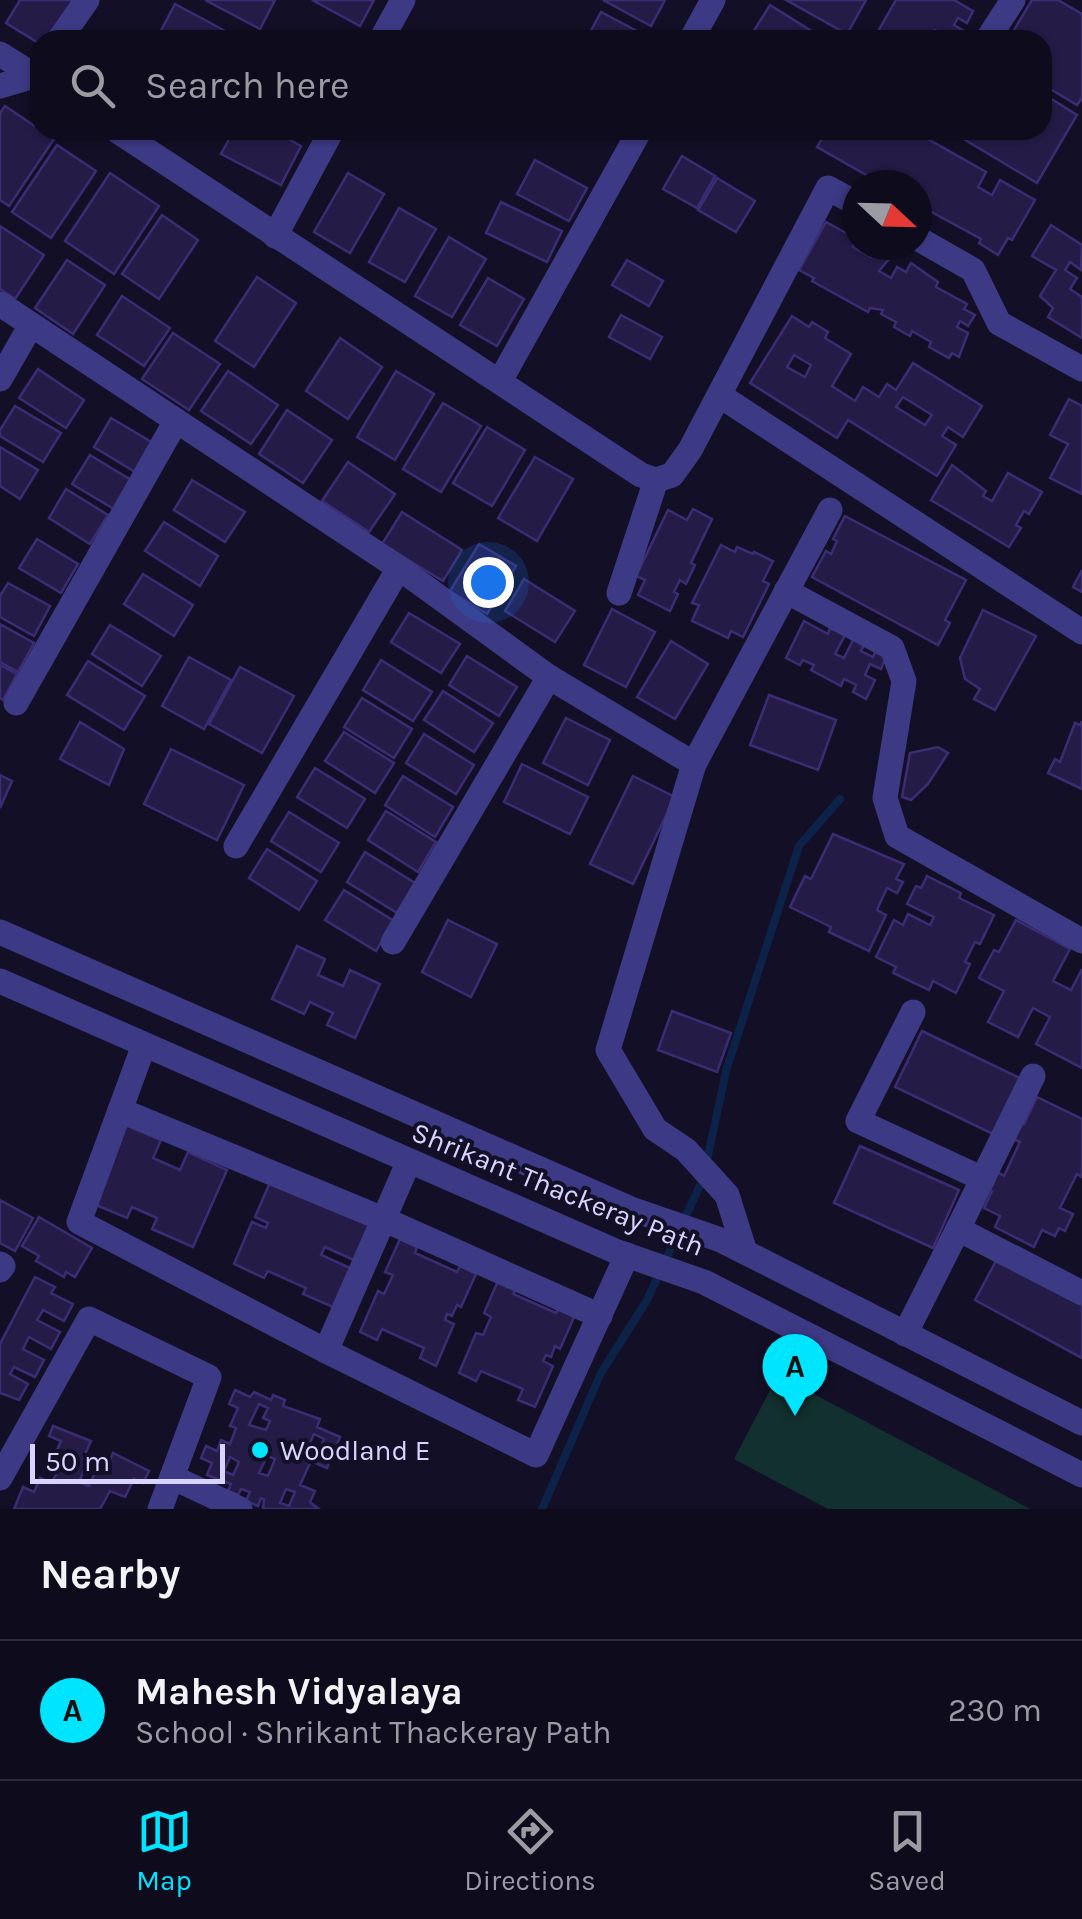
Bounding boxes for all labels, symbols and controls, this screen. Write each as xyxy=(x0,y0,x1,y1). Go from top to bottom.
search box xyxy=(30,30,1052,140)
icon: search xyxy=(65,58,120,113)
text: Search here xyxy=(145,63,349,108)
north arrow xyxy=(842,170,932,260)
your location xyxy=(463,557,514,608)
street label: Shrikant Thackeray Path xyxy=(407,1115,709,1263)
pin: A xyxy=(762,1334,828,1416)
place label: Woodland E xyxy=(280,1434,430,1467)
scale bar xyxy=(30,1439,225,1484)
marker: Woodland E xyxy=(249,1439,271,1461)
text: 50 m xyxy=(45,1445,110,1478)
text: Nearby xyxy=(40,1549,180,1599)
text: Mahesh Vidyalaya xyxy=(135,1669,463,1714)
text: A xyxy=(62,1692,83,1729)
text: 230 m xyxy=(948,1692,1042,1729)
text: School · Shrikant Thackeray Path xyxy=(135,1714,612,1751)
tab: Map xyxy=(136,1804,192,1897)
tab: Directions xyxy=(464,1804,596,1897)
tab: Saved xyxy=(868,1804,946,1897)

